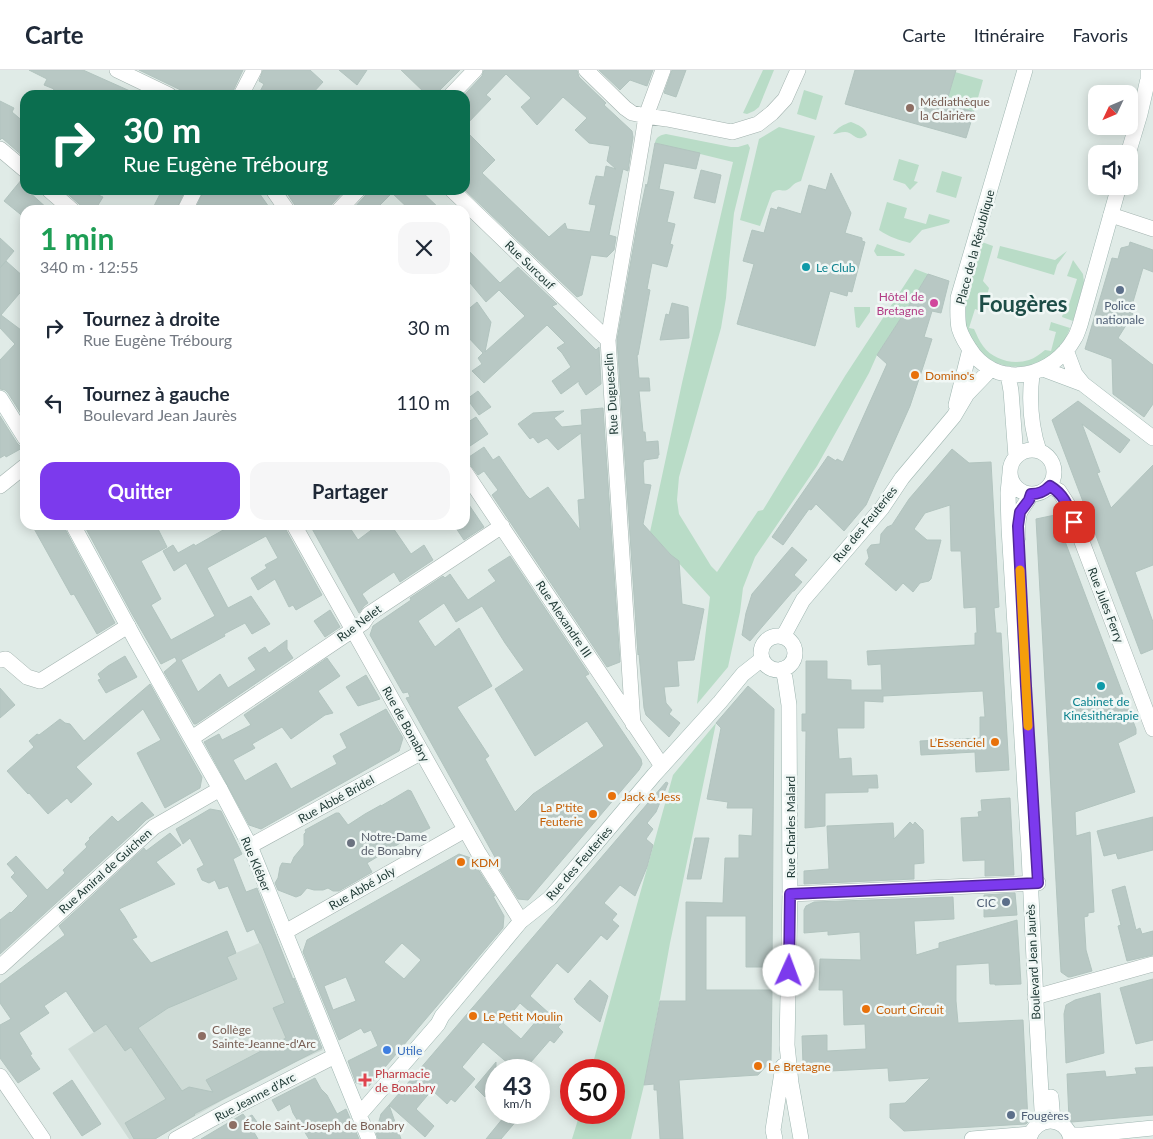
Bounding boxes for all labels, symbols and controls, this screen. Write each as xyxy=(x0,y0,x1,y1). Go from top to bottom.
text: Carte xyxy=(25,20,84,49)
text: Carte xyxy=(902,24,946,46)
text: Itinéraire xyxy=(974,24,1044,46)
text: Favoris xyxy=(1072,24,1128,46)
north arrow xyxy=(1088,85,1138,135)
map controls xyxy=(1088,85,1138,195)
place label: Médiathèque la Clairière xyxy=(920,94,990,123)
marker: Médiathèque la Clairière xyxy=(904,102,916,114)
text: 30 m xyxy=(123,108,201,150)
icon: right xyxy=(40,110,105,175)
button: sound xyxy=(1088,145,1138,195)
text: Rue Eugène Trébourg xyxy=(123,150,328,177)
street label: Place de la République xyxy=(952,188,998,306)
text: 1 min xyxy=(40,220,114,256)
button: close xyxy=(398,222,450,274)
street label: Rue Surcouf xyxy=(502,237,559,293)
text: 340 m · 12:55 xyxy=(40,257,139,276)
place label: Le Club xyxy=(816,260,856,275)
marker: Le Club xyxy=(800,261,812,273)
marker: Police nationale xyxy=(1114,284,1126,296)
place label: Hôtel de Bretagne xyxy=(876,289,924,318)
district label: Fougères xyxy=(979,290,1067,317)
marker: Hôtel de Bretagne xyxy=(928,297,940,309)
place label: Police nationale xyxy=(1096,298,1144,327)
text: Tournez à droite xyxy=(83,307,220,330)
icon: right xyxy=(40,314,68,342)
text: 30 m xyxy=(407,316,450,339)
text: Rue Eugène Trébourg xyxy=(83,330,232,349)
street label: Rue Duguesclin xyxy=(601,353,621,435)
place label: Domino's xyxy=(925,368,974,383)
marker: Domino's xyxy=(909,369,921,381)
text: Tournez à gauche xyxy=(83,382,230,405)
icon: left xyxy=(40,389,68,417)
text: 110 m xyxy=(396,391,450,414)
text: Boulevard Jean Jaurès xyxy=(83,405,237,424)
button: Quitter xyxy=(40,462,240,520)
button: Partager xyxy=(250,462,450,520)
street label: Rue des Feuteries xyxy=(830,483,900,565)
pin xyxy=(1053,501,1095,543)
icon: arrive xyxy=(1060,508,1088,536)
street label: Rue Jules Ferry xyxy=(1085,565,1128,646)
street label: Rue Alexandre III xyxy=(533,578,595,660)
street label: Rue Nelet xyxy=(334,601,385,645)
marker: Cabinet de Kinésithérapie xyxy=(1095,680,1107,692)
street label: Rue de Bonabry xyxy=(379,684,433,765)
place label: Cabinet de Kinésithérapie xyxy=(1063,694,1139,723)
place label: L’Essenciel xyxy=(929,735,985,750)
marker: L’Essenciel xyxy=(989,736,1001,748)
street label: Rue Abbé Bridel xyxy=(295,772,377,826)
street label: Rue Charles Malard xyxy=(783,776,798,878)
place label: Jack & Jess xyxy=(622,789,681,804)
marker: Jack & Jess xyxy=(606,790,618,802)
place label: La P'tite Feuterie xyxy=(540,800,583,829)
marker: La P'tite Feuterie xyxy=(587,808,599,820)
street label: Rue des Feuteries xyxy=(543,823,615,903)
street label: Rue Amiral de Guichen xyxy=(55,825,155,917)
place label: Notre-Dame de Bonabry xyxy=(361,829,427,858)
street label: Rue Kléber xyxy=(238,834,274,894)
marker: Notre-Dame de Bonabry xyxy=(345,837,357,849)
place label: KDM xyxy=(471,855,499,870)
marker: KDM xyxy=(455,856,467,868)
street label: Rue Abbé Joly xyxy=(326,863,399,913)
place label: CIC xyxy=(977,895,996,910)
marker: CIC xyxy=(1000,896,1012,908)
street label: Boulevard Jean Jaurès xyxy=(1022,904,1044,1020)
position arrow xyxy=(762,944,814,996)
place label: Court Circuit xyxy=(876,1002,944,1017)
marker: Court Circuit xyxy=(860,1003,872,1015)
place label: Le Petit Moulin xyxy=(483,1009,563,1024)
marker: Le Petit Moulin xyxy=(467,1010,479,1022)
place label: Collège Sainte-Jeanne-d'Arc xyxy=(212,1022,316,1051)
marker: Collège Sainte-Jeanne-d'Arc xyxy=(196,1030,208,1042)
place label: Utile xyxy=(397,1043,422,1058)
marker: Utile xyxy=(381,1044,393,1056)
speed limit sign: 50 xyxy=(560,1059,625,1124)
place label: Le Bretagne xyxy=(768,1059,831,1074)
marker: Le Bretagne xyxy=(752,1060,764,1072)
place label: Pharmacie de Bonabry xyxy=(375,1066,436,1095)
street label: Rue Jeanne d'Arc xyxy=(212,1069,298,1125)
text: 43 xyxy=(503,1070,532,1100)
marker: Pharmacie de Bonabry xyxy=(359,1074,371,1086)
text: km/h xyxy=(503,1096,532,1111)
place label: Fougères xyxy=(1021,1108,1069,1123)
marker: Fougères xyxy=(1005,1109,1017,1121)
place label: École Saint-Joseph de Bonabry xyxy=(243,1118,405,1133)
marker: École Saint-Joseph de Bonabry xyxy=(227,1119,239,1131)

